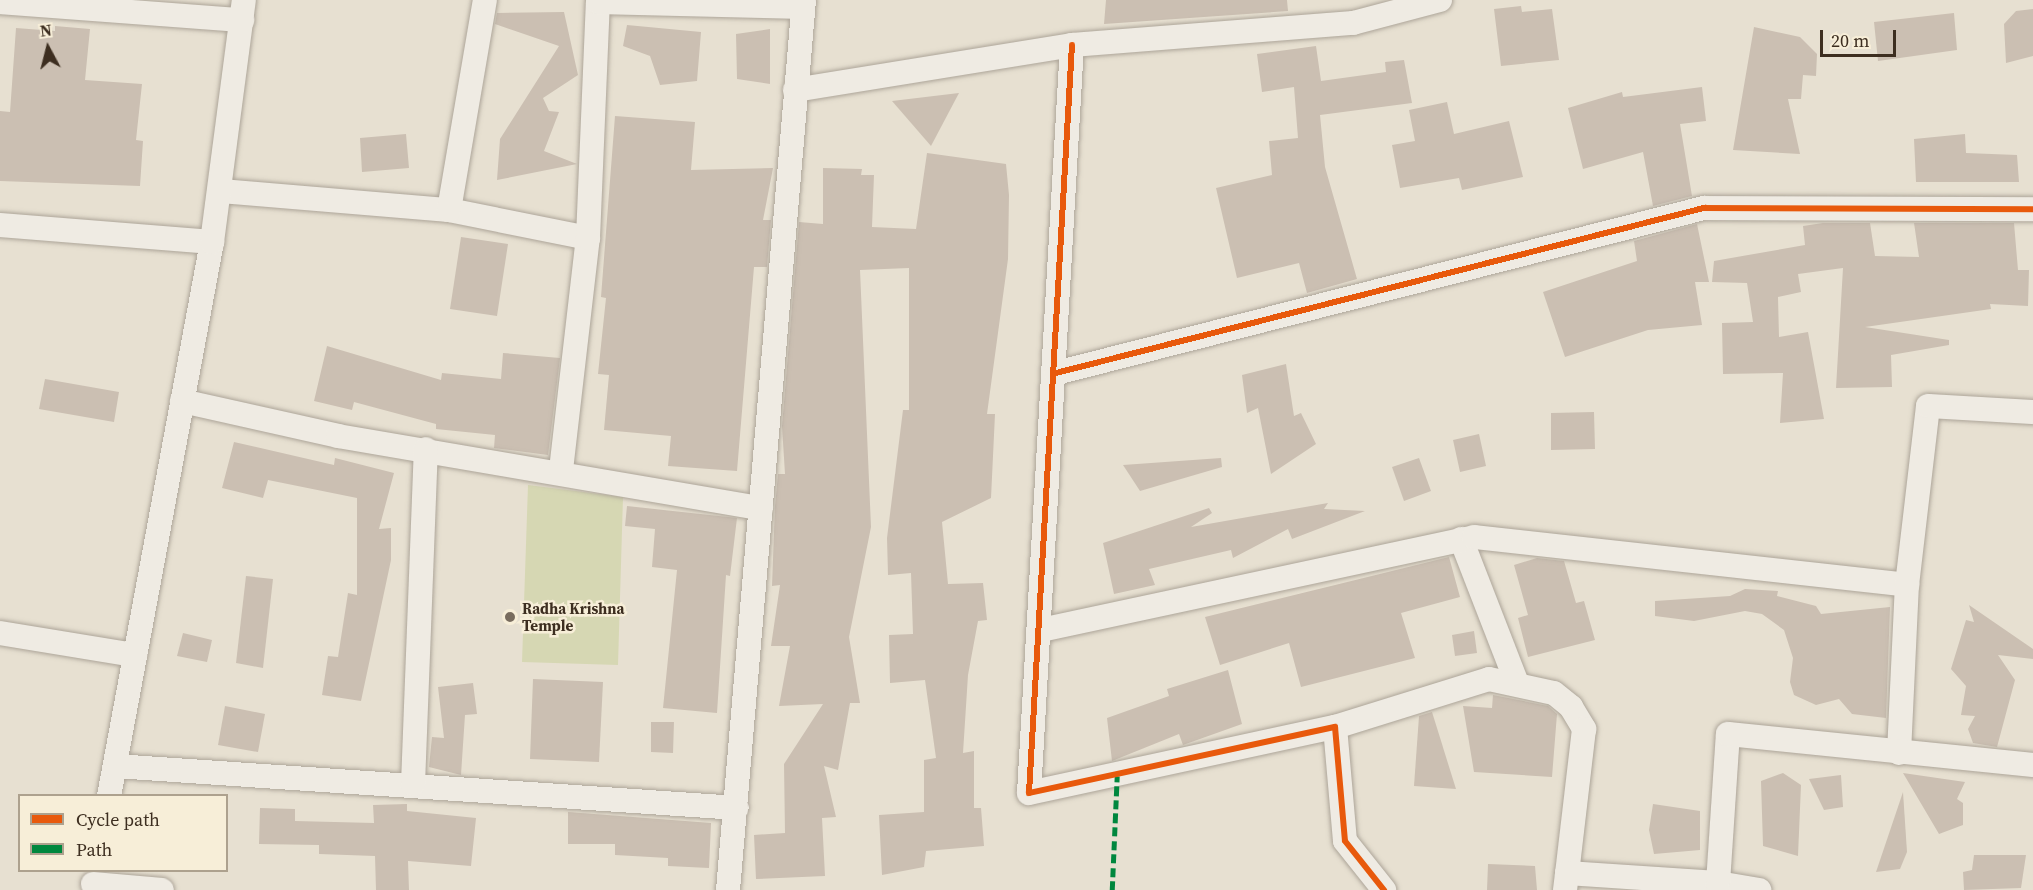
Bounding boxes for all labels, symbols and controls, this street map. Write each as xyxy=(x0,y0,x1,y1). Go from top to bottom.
north arrow xyxy=(18,18,78,78)
scale bar xyxy=(1823,18,1900,56)
text: N xyxy=(39,19,53,42)
text: 20 m xyxy=(1831,28,1869,53)
place label: Radha Krishna Temple xyxy=(522,599,624,634)
marker: Radha Krishna Temple xyxy=(503,610,517,624)
legend xyxy=(18,794,228,872)
text: Cycle path xyxy=(76,807,160,832)
text: Path xyxy=(76,837,112,862)

